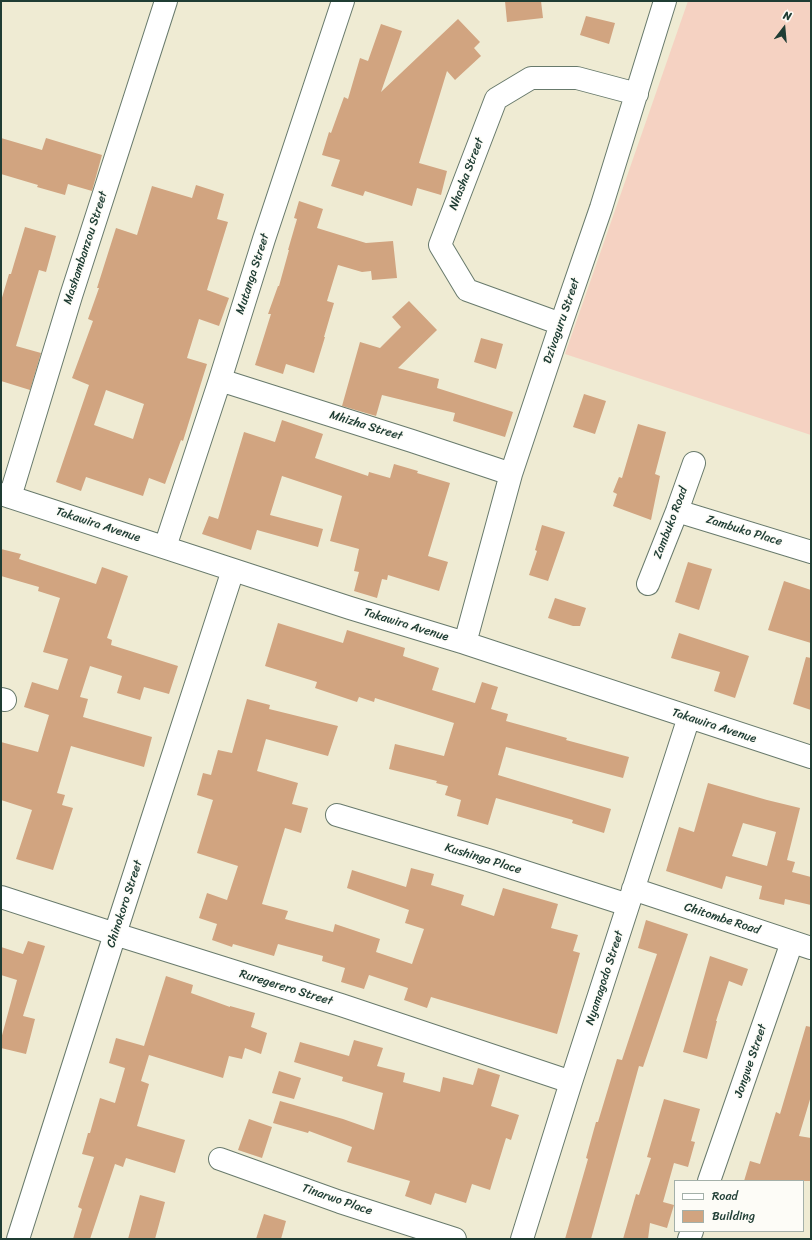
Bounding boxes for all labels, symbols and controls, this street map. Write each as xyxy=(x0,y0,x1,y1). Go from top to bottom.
text: N xyxy=(781,6,794,26)
north arrow xyxy=(764,8,804,48)
street label: Nhasha Street xyxy=(447,136,487,212)
street label: Mashambanzou Street xyxy=(61,190,111,306)
street label: Mutanga Street xyxy=(233,232,273,316)
street label: Dzivaguru Street xyxy=(541,276,583,366)
street label: Mhizha Street xyxy=(328,408,404,444)
street label: Zambuko Road xyxy=(651,485,691,561)
street label: Takawira Avenue xyxy=(54,505,142,545)
street label: Zambuko Place xyxy=(704,513,784,549)
street label: Takawira Avenue xyxy=(362,605,450,645)
street label: Takawira Avenue xyxy=(670,706,758,746)
street label: Kushinga Place xyxy=(443,840,523,878)
street label: Chinokoro Street xyxy=(104,859,146,949)
street label: Chitombe Road xyxy=(682,900,762,938)
street label: Nyamagodo Street xyxy=(583,929,627,1027)
street label: Ruregerero Street xyxy=(238,967,334,1009)
street label: Jongwe Street xyxy=(732,1022,770,1100)
legend xyxy=(674,1180,804,1232)
street label: Tinarwo Place xyxy=(300,1181,374,1219)
text: Road xyxy=(712,1185,738,1207)
text: Building xyxy=(712,1205,755,1227)

